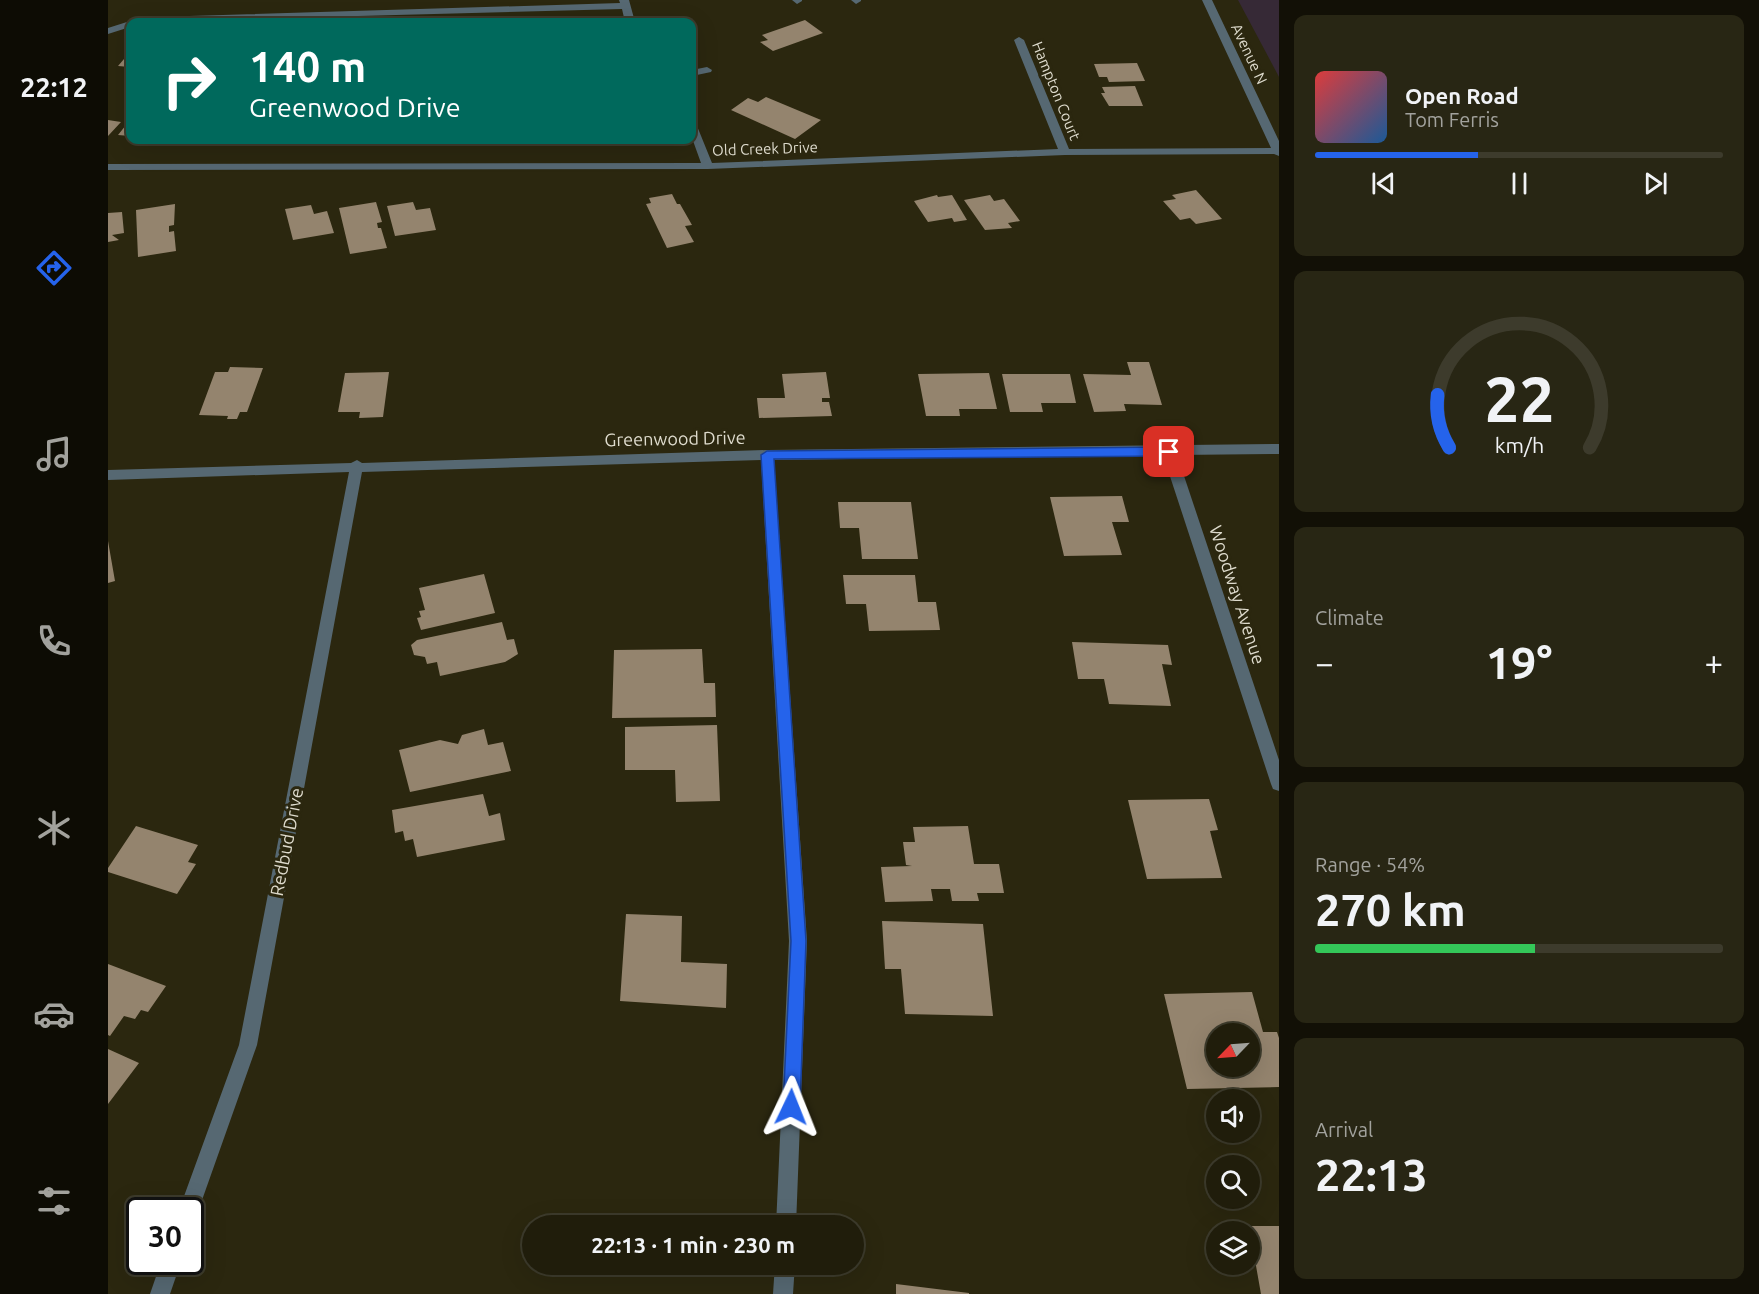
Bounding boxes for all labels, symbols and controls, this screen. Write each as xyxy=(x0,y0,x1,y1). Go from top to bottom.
street label: Avenue N xyxy=(1228,21,1271,87)
street label: Hampton Court xyxy=(1029,39,1084,143)
icon: right xyxy=(150,42,228,120)
text: 140 m xyxy=(249,43,366,90)
text: 22:12 xyxy=(20,72,88,102)
text: Open Road xyxy=(1405,83,1519,108)
text: Greenwood Drive xyxy=(249,92,461,122)
text: Tom Ferris xyxy=(1405,108,1499,131)
street label: Old Creek Drive xyxy=(712,138,818,159)
icon: previous xyxy=(1367,167,1400,200)
icon: pause xyxy=(1503,167,1536,200)
icon: next xyxy=(1639,167,1672,200)
icon: directions xyxy=(33,247,75,289)
text: 22 xyxy=(1484,364,1554,434)
pin xyxy=(1143,426,1194,477)
street label: Greenwood Drive xyxy=(604,427,746,449)
icon: music xyxy=(33,433,75,475)
text: km/h xyxy=(1494,434,1544,458)
icon: arrive xyxy=(1152,435,1185,468)
street label: Woodway Avenue xyxy=(1206,523,1270,667)
text: Climate xyxy=(1315,606,1384,629)
icon: phone xyxy=(33,620,75,662)
text: 19° xyxy=(1486,637,1552,688)
text: − xyxy=(1315,644,1334,681)
text: + xyxy=(1704,644,1723,681)
street label: Redbud Drive xyxy=(266,786,306,898)
icon: climate xyxy=(33,807,75,849)
text: Range · 54% xyxy=(1315,853,1425,876)
text: 270 km xyxy=(1315,884,1466,935)
icon: car xyxy=(33,993,75,1035)
north arrow xyxy=(1206,1023,1260,1077)
map controls xyxy=(1206,1023,1260,1275)
position arrow xyxy=(759,1075,823,1139)
button: sound xyxy=(1206,1089,1260,1143)
text: Arrival xyxy=(1315,1118,1373,1141)
text: 22:13 xyxy=(1315,1149,1428,1200)
button: search xyxy=(1206,1155,1260,1209)
icon: filters xyxy=(33,1180,75,1222)
speed limit sign: 30 xyxy=(126,1197,204,1275)
button: layers xyxy=(1206,1221,1260,1275)
text: 22:13 · 1 min · 230 m xyxy=(591,1232,795,1257)

